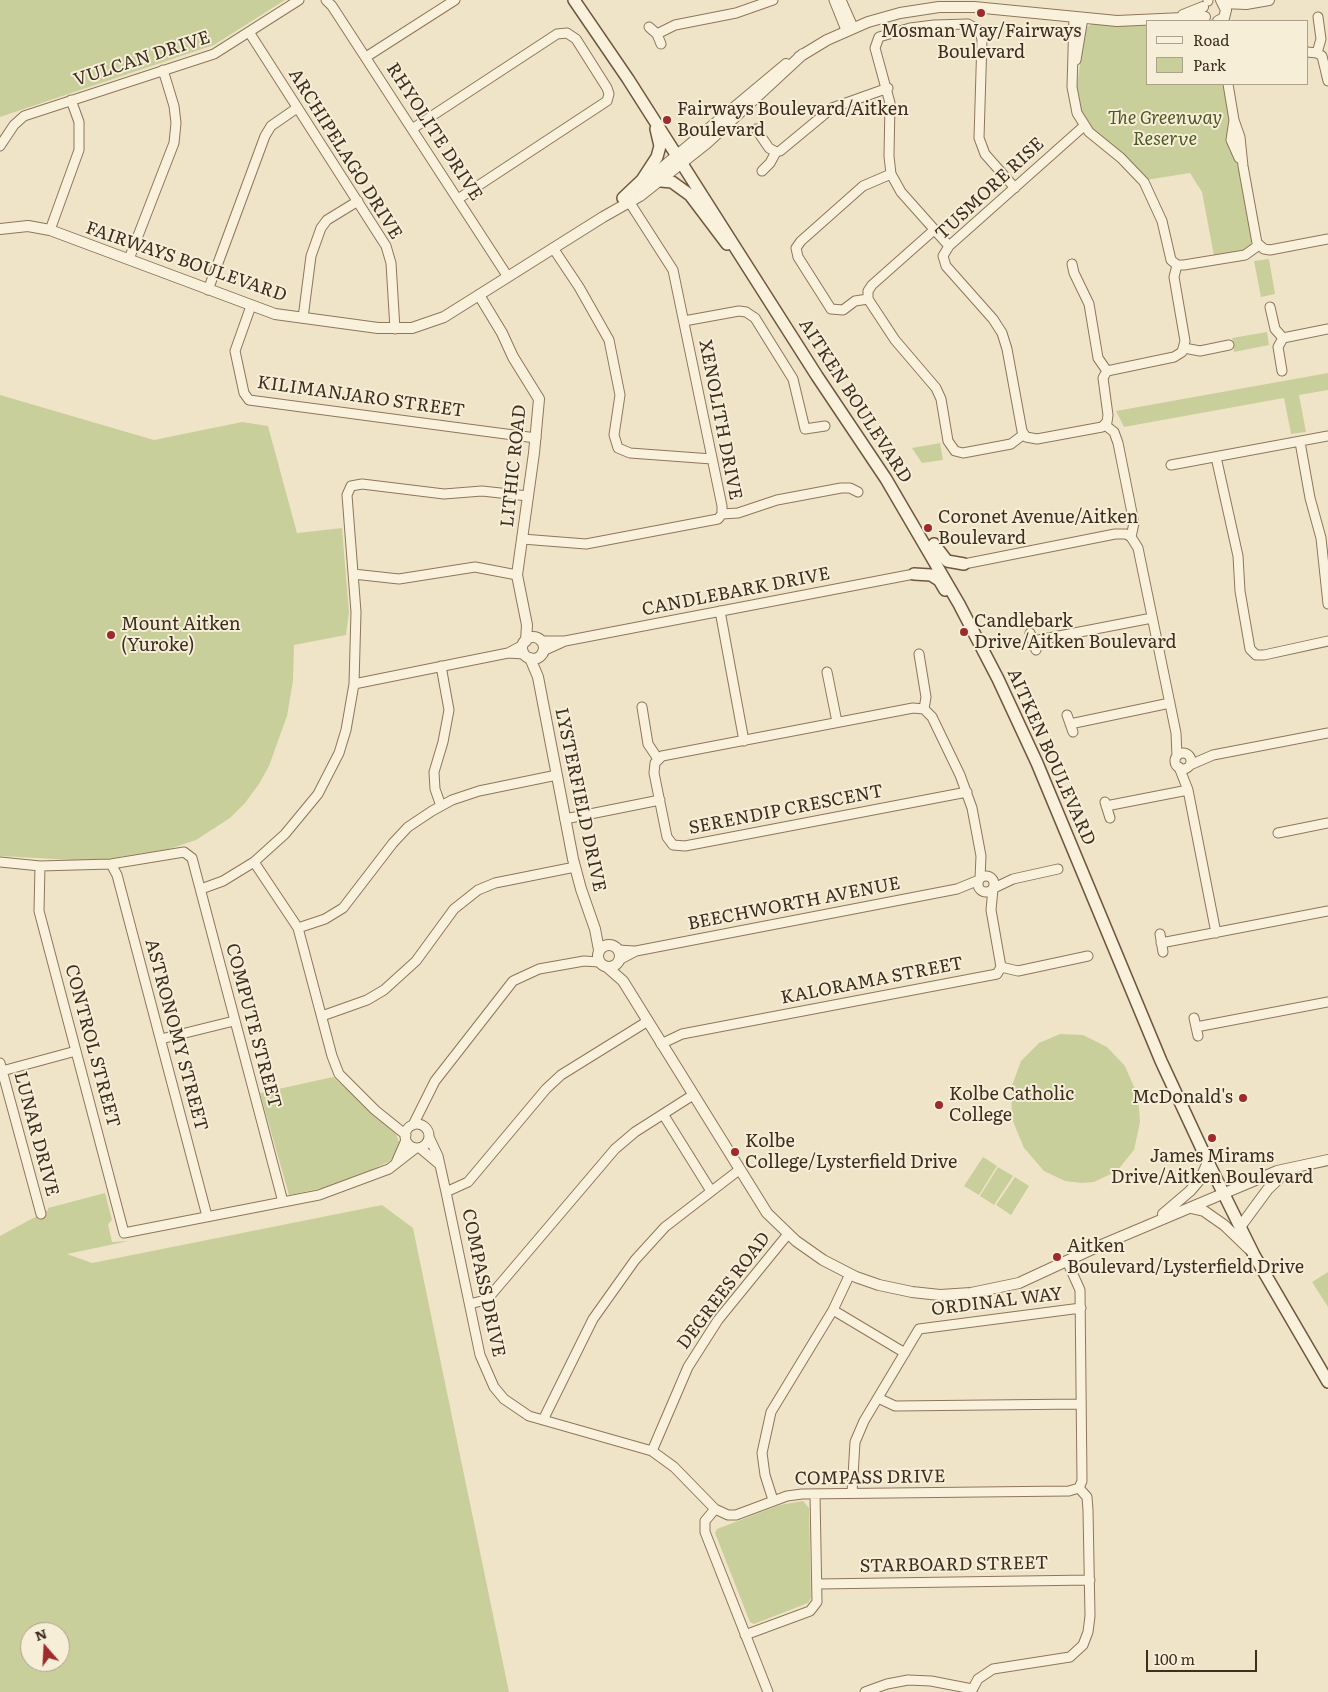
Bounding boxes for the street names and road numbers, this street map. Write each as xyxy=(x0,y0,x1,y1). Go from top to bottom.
street label: VULCAN DRIVE xyxy=(71,27,213,91)
street label: RHYOLITE DRIVE xyxy=(381,59,487,205)
street label: ARCHIPELAGO DRIVE xyxy=(284,65,406,243)
street label: TUSMORE RISE xyxy=(931,133,1049,245)
street label: FAIRWAYS BOULEVARD xyxy=(83,217,289,307)
street label: AITKEN BOULEVARD xyxy=(794,315,916,487)
street label: XENOLITH DRIVE xyxy=(694,338,746,502)
street label: KILIMANJARO STREET xyxy=(256,372,466,422)
street label: LITHIC ROAD xyxy=(497,404,531,528)
street label: CANDLEBARK DRIVE xyxy=(640,563,832,621)
street label: AITKEN BOULEVARD xyxy=(1002,665,1100,849)
street label: LYSTERFIELD DRIVE xyxy=(550,706,610,894)
street label: SERENDIP CRESCENT xyxy=(687,781,885,839)
street label: BEECHWORTH AVENUE xyxy=(686,873,902,935)
street label: ASTRONOMY STREET xyxy=(140,937,212,1133)
street label: COMPUTE STREET xyxy=(221,941,285,1111)
street label: KALORAMA STREET xyxy=(779,953,965,1009)
street label: CONTROL STREET xyxy=(60,962,124,1130)
street label: LUNAR DRIVE xyxy=(9,1069,63,1199)
street label: COMPASS DRIVE xyxy=(457,1207,509,1359)
street label: DEGREES ROAD xyxy=(673,1228,775,1354)
street label: ORDINAL WAY xyxy=(930,1283,1064,1321)
street label: COMPASS DRIVE xyxy=(794,1466,946,1490)
street label: STARBOARD STREET xyxy=(859,1553,1049,1577)

